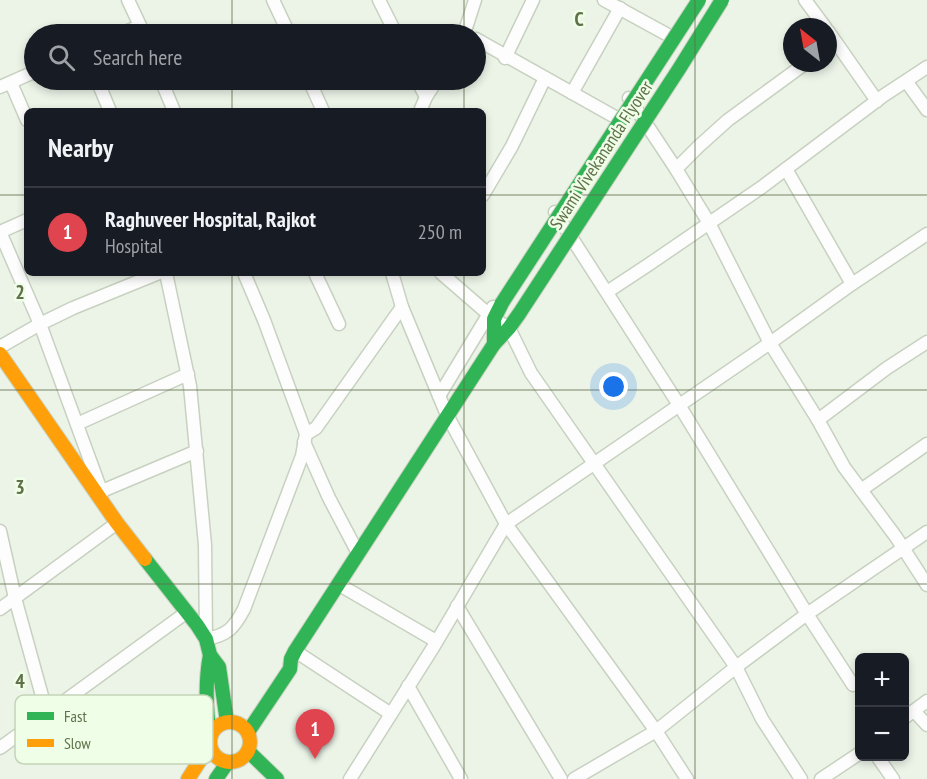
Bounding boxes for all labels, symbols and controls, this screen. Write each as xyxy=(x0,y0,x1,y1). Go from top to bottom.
text: C xyxy=(574,6,584,32)
north arrow xyxy=(783,18,837,72)
search box xyxy=(24,24,486,90)
icon: search xyxy=(45,41,78,74)
text: Search here xyxy=(93,43,182,71)
street label: Swami Vivekananda Flyover xyxy=(544,76,658,234)
text: Nearby xyxy=(48,131,113,164)
text: Raghuveer Hospital, Rajkot xyxy=(105,205,316,233)
text: 1 xyxy=(63,219,72,245)
text: 250 m xyxy=(418,219,462,245)
text: Hospital xyxy=(105,233,162,259)
text: 2 xyxy=(15,279,25,305)
your location xyxy=(599,372,628,401)
text: 3 xyxy=(15,474,25,500)
map controls xyxy=(855,653,909,761)
button: + xyxy=(855,653,909,707)
text: 4 xyxy=(15,668,25,694)
legend xyxy=(15,695,213,764)
text: Fast xyxy=(64,706,87,726)
button: − xyxy=(855,707,909,761)
pin: 1 xyxy=(296,710,334,759)
text: Slow xyxy=(64,733,91,753)

